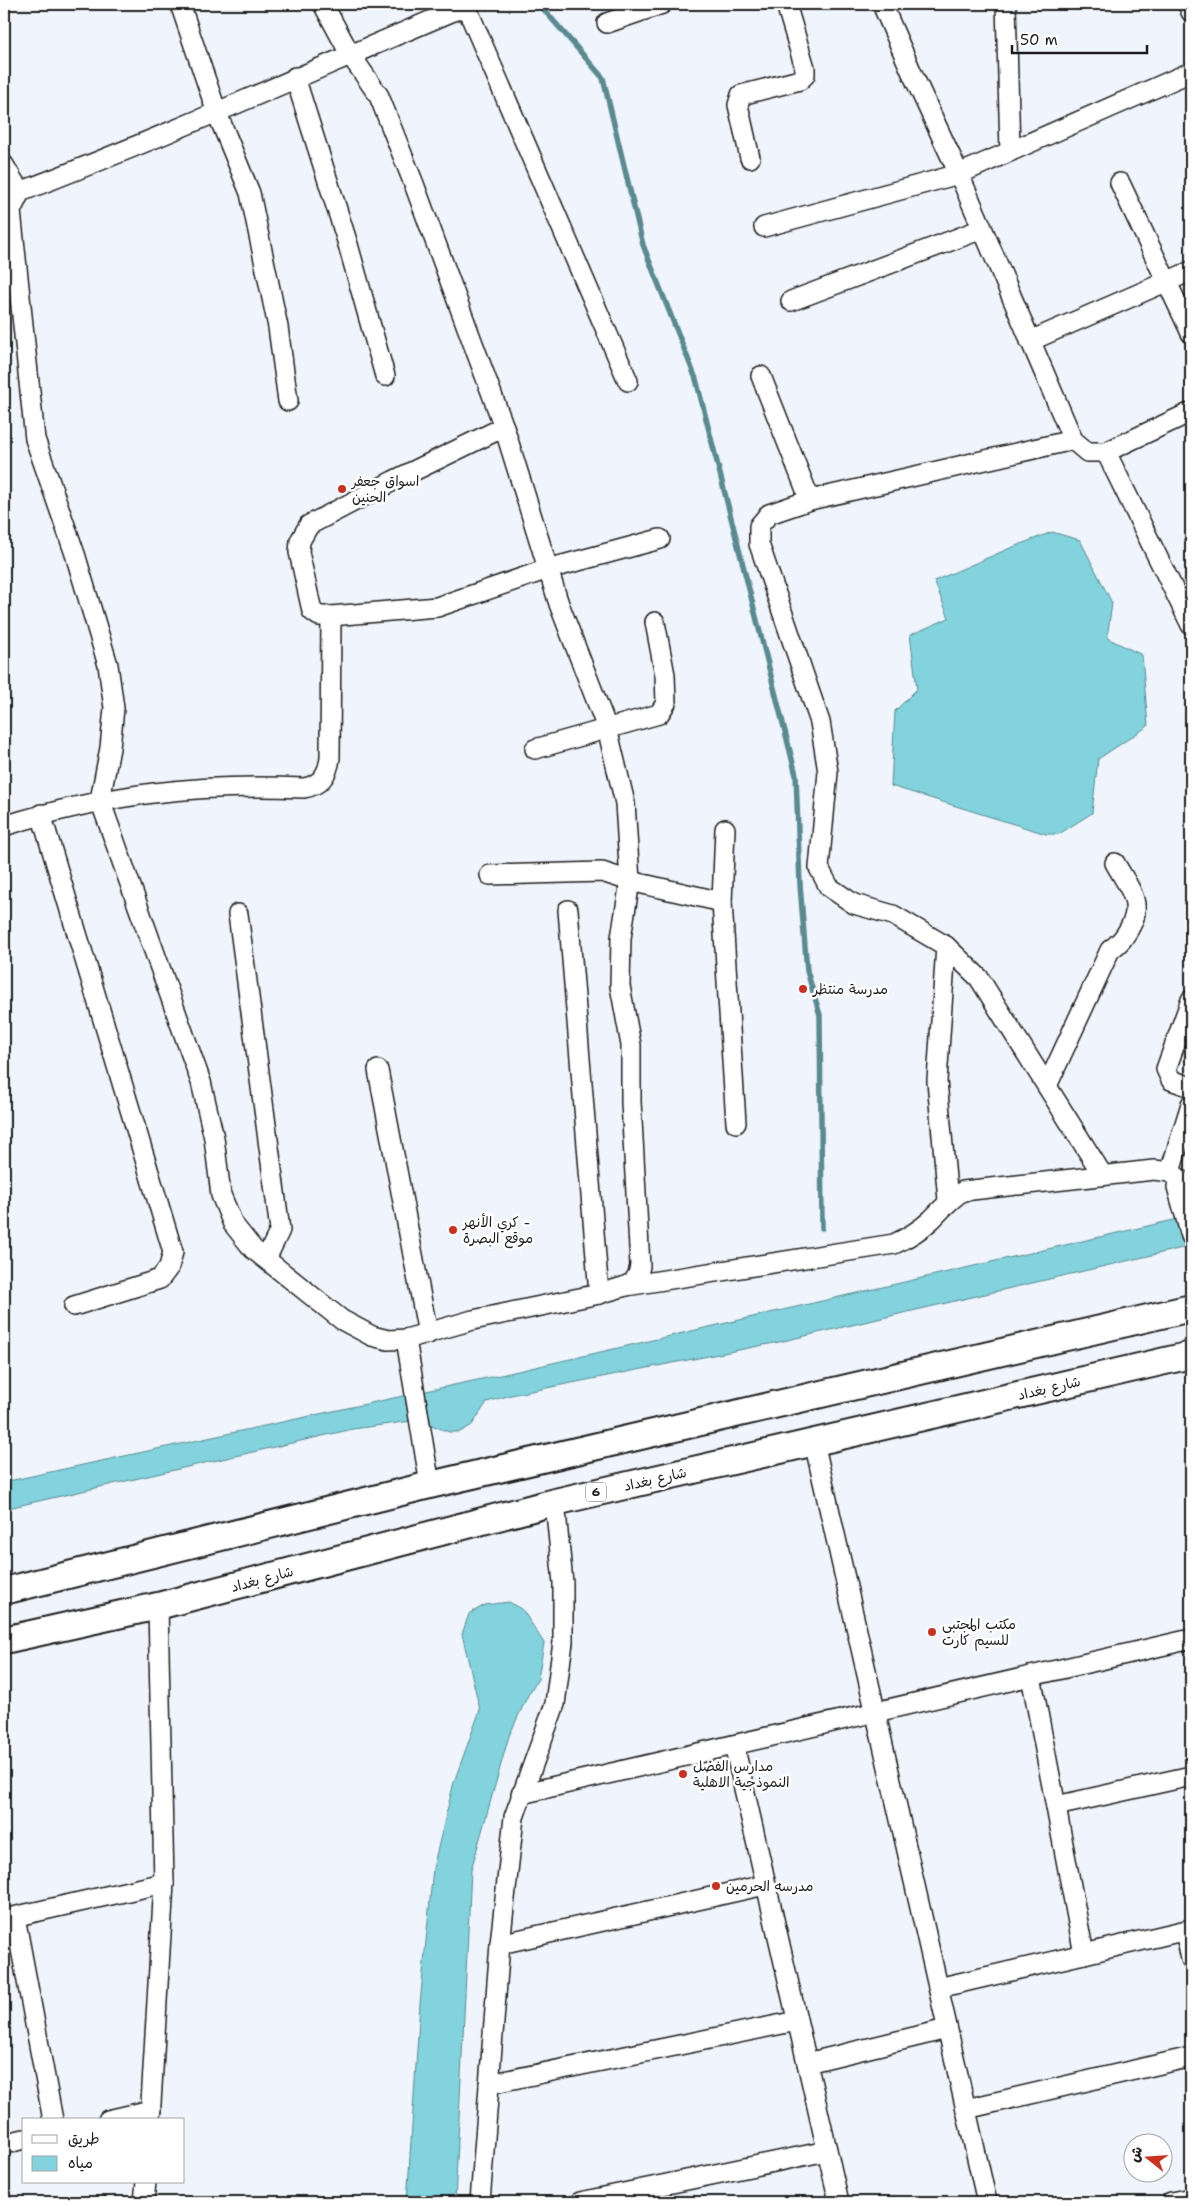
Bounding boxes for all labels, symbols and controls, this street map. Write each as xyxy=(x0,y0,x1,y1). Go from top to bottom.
scale bar xyxy=(1012,22,1148,54)
text: 50 m xyxy=(1020,30,1058,50)
place label: اسواق جعفر الحنين xyxy=(351,472,419,506)
marker: اسواق جعفر الحنين xyxy=(336,483,348,495)
place label: مدرسة منتظر xyxy=(812,980,888,998)
marker: مدرسة منتظر xyxy=(797,983,809,995)
place label: كري الأنهر - موقع البصرة xyxy=(462,1213,533,1249)
marker: كري الأنهر - موقع البصرة xyxy=(447,1224,459,1236)
street label: شارع بغداد xyxy=(1016,1372,1082,1405)
street label: شارع بغداد xyxy=(622,1463,688,1496)
road number: 6 xyxy=(586,1482,606,1501)
street label: شارع بغداد xyxy=(229,1562,295,1597)
place label: مكتب المجتبى للسيم كارت xyxy=(942,1615,1016,1651)
marker: مكتب المجتبى للسيم كارت xyxy=(926,1626,938,1638)
place label: مدارس الفضل النموذجية الاهلية xyxy=(693,1757,790,1791)
marker: مدارس الفضل النموذجية الاهلية xyxy=(677,1768,689,1780)
place label: مدرسه الحرمين xyxy=(726,1877,813,1895)
marker: مدرسه الحرمين xyxy=(710,1880,722,1892)
legend xyxy=(22,2118,185,2184)
text: طريق xyxy=(68,2129,100,2149)
north arrow xyxy=(1122,2134,1172,2184)
text: ش xyxy=(1125,2144,1146,2164)
text: مياه xyxy=(68,2153,93,2173)

